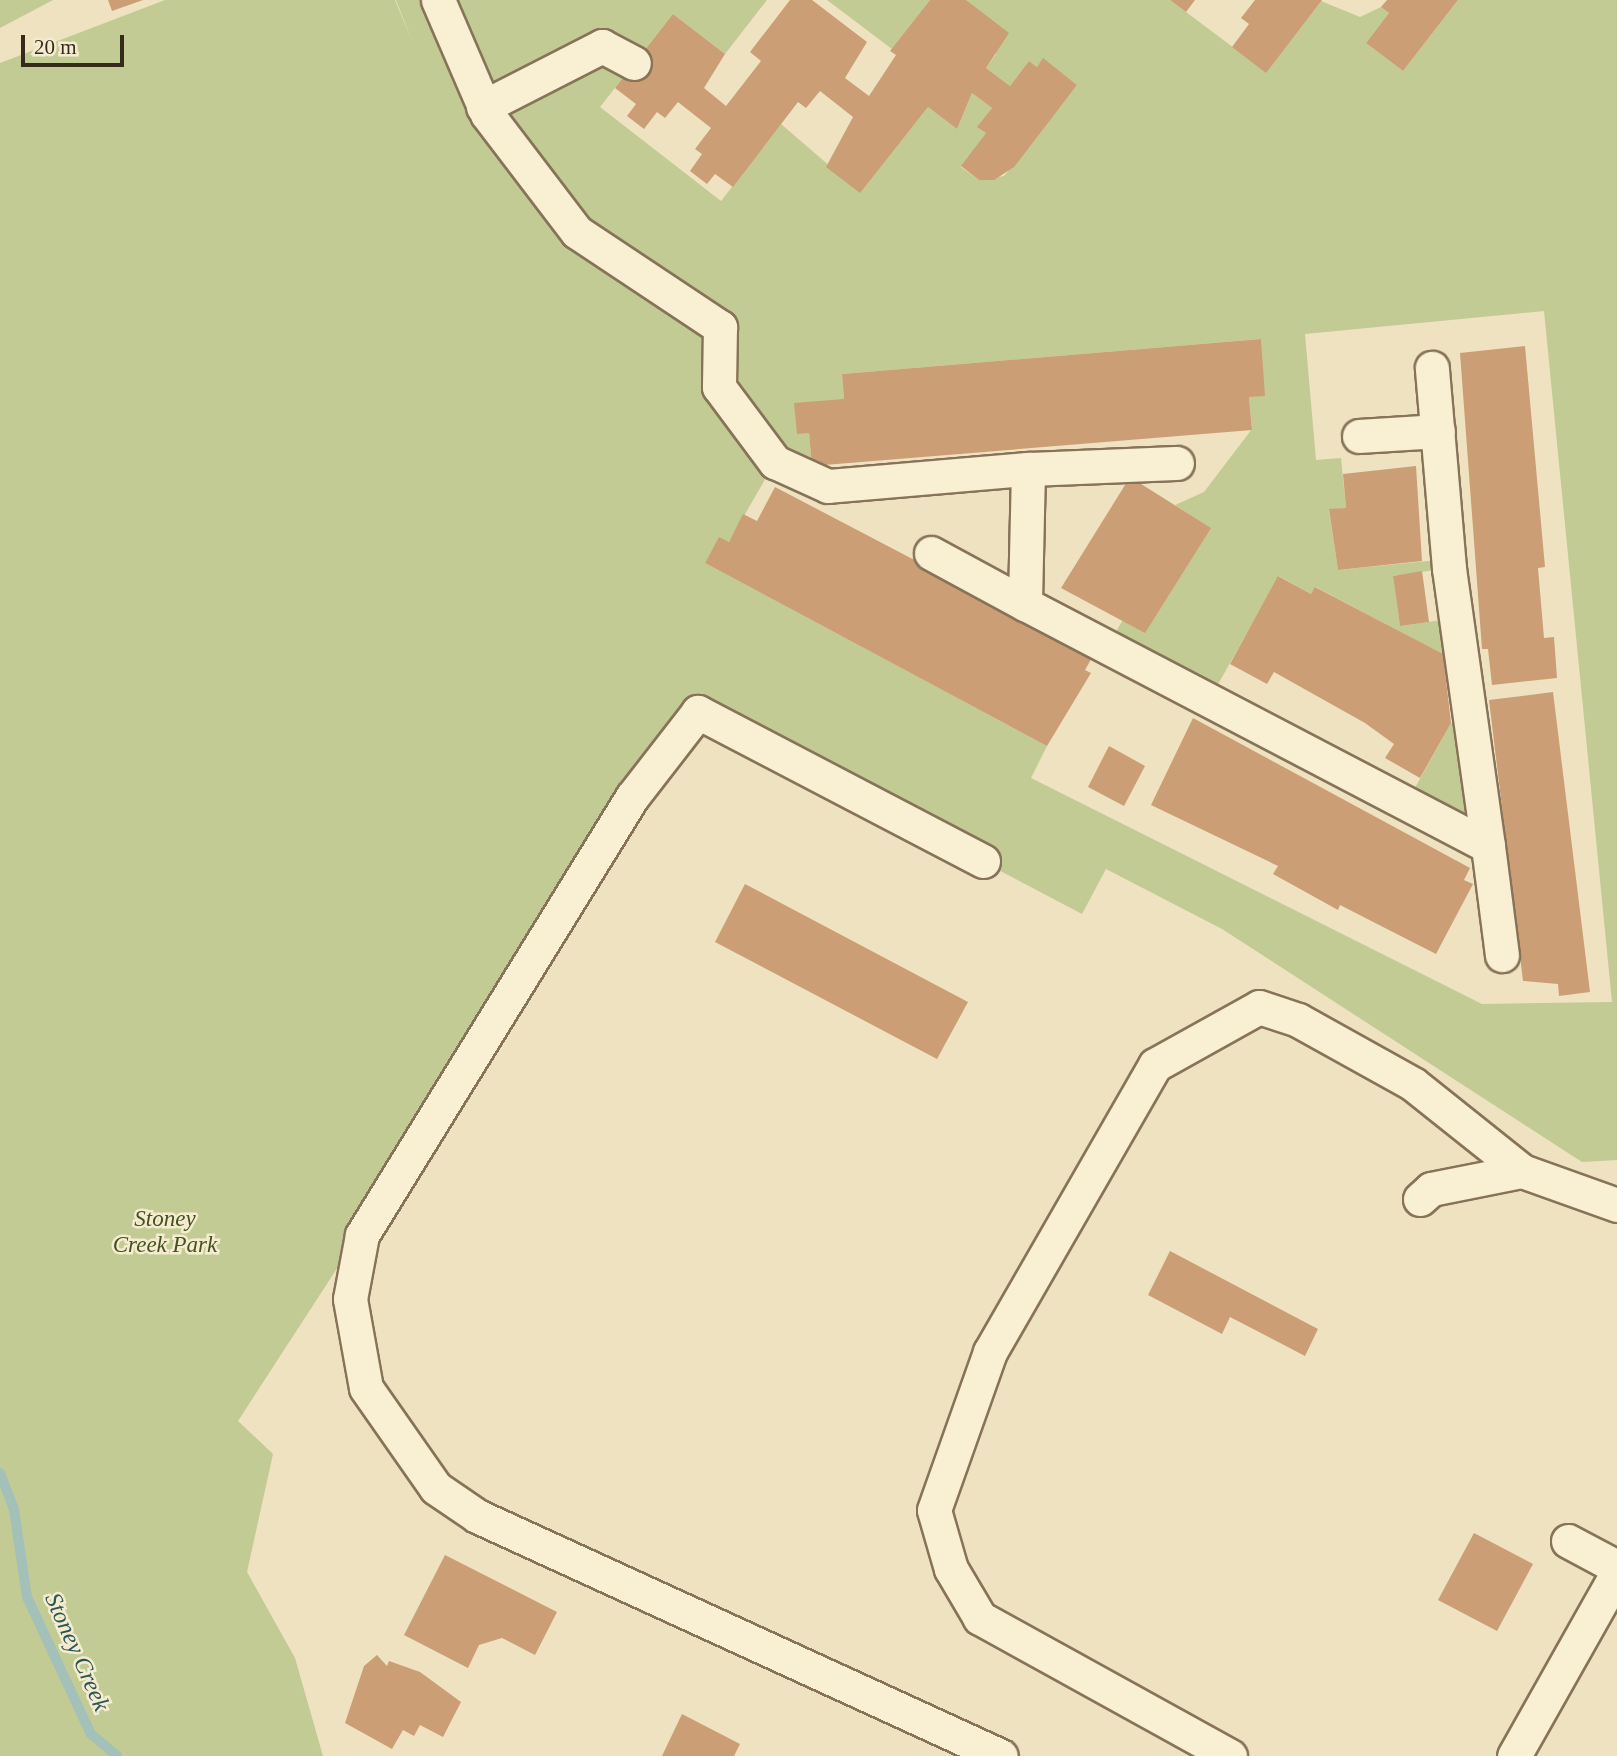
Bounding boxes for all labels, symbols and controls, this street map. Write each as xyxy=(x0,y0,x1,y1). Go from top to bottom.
scale bar xyxy=(24,21,128,65)
text: 20 m xyxy=(34,35,77,59)
park label: Stoney Creek Park xyxy=(113,1205,217,1259)
water label: Stoney Creek xyxy=(38,1588,116,1716)

